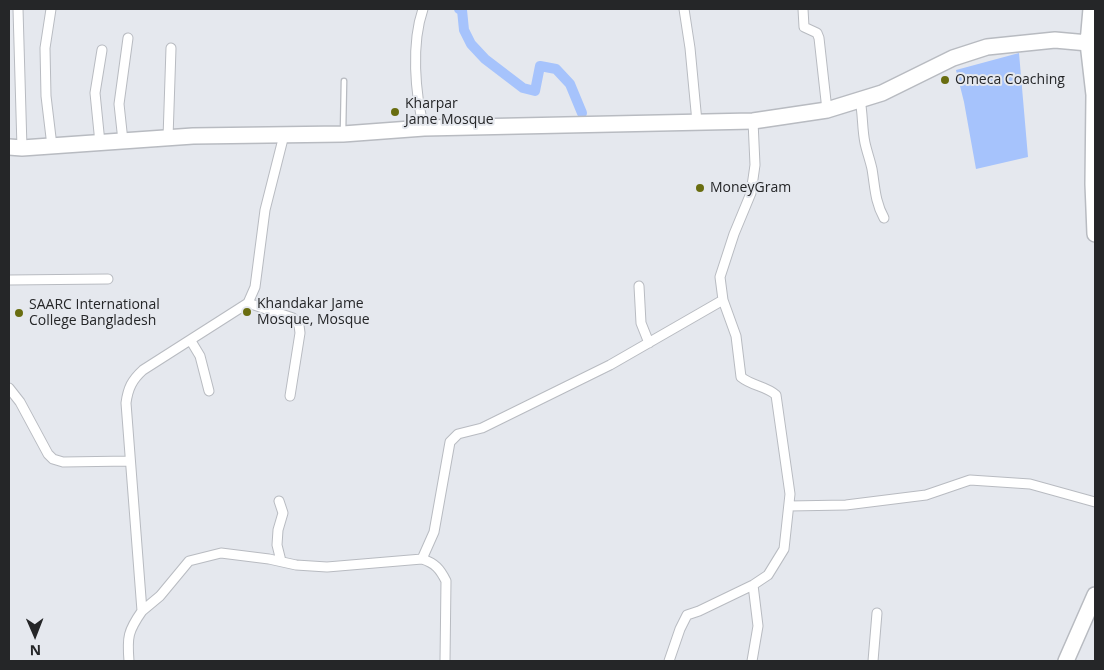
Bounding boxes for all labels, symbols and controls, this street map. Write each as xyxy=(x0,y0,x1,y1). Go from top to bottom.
place label: Omeca Coaching xyxy=(955,72,1065,88)
marker: Omeca Coaching xyxy=(939,74,951,86)
place label: Kharpar Jame Mosque xyxy=(405,96,494,128)
marker: Kharpar Jame Mosque xyxy=(389,106,401,118)
place label: MoneyGram xyxy=(710,180,791,196)
marker: MoneyGram xyxy=(694,182,706,194)
place label: Khandakar Jame Mosque, Mosque xyxy=(257,296,370,328)
place label: SAARC International College Bangladesh xyxy=(29,297,160,330)
marker: Khandakar Jame Mosque, Mosque xyxy=(241,306,253,318)
marker: SAARC International College Bangladesh xyxy=(13,307,25,319)
north arrow xyxy=(10,610,60,660)
text: N xyxy=(29,641,41,660)

